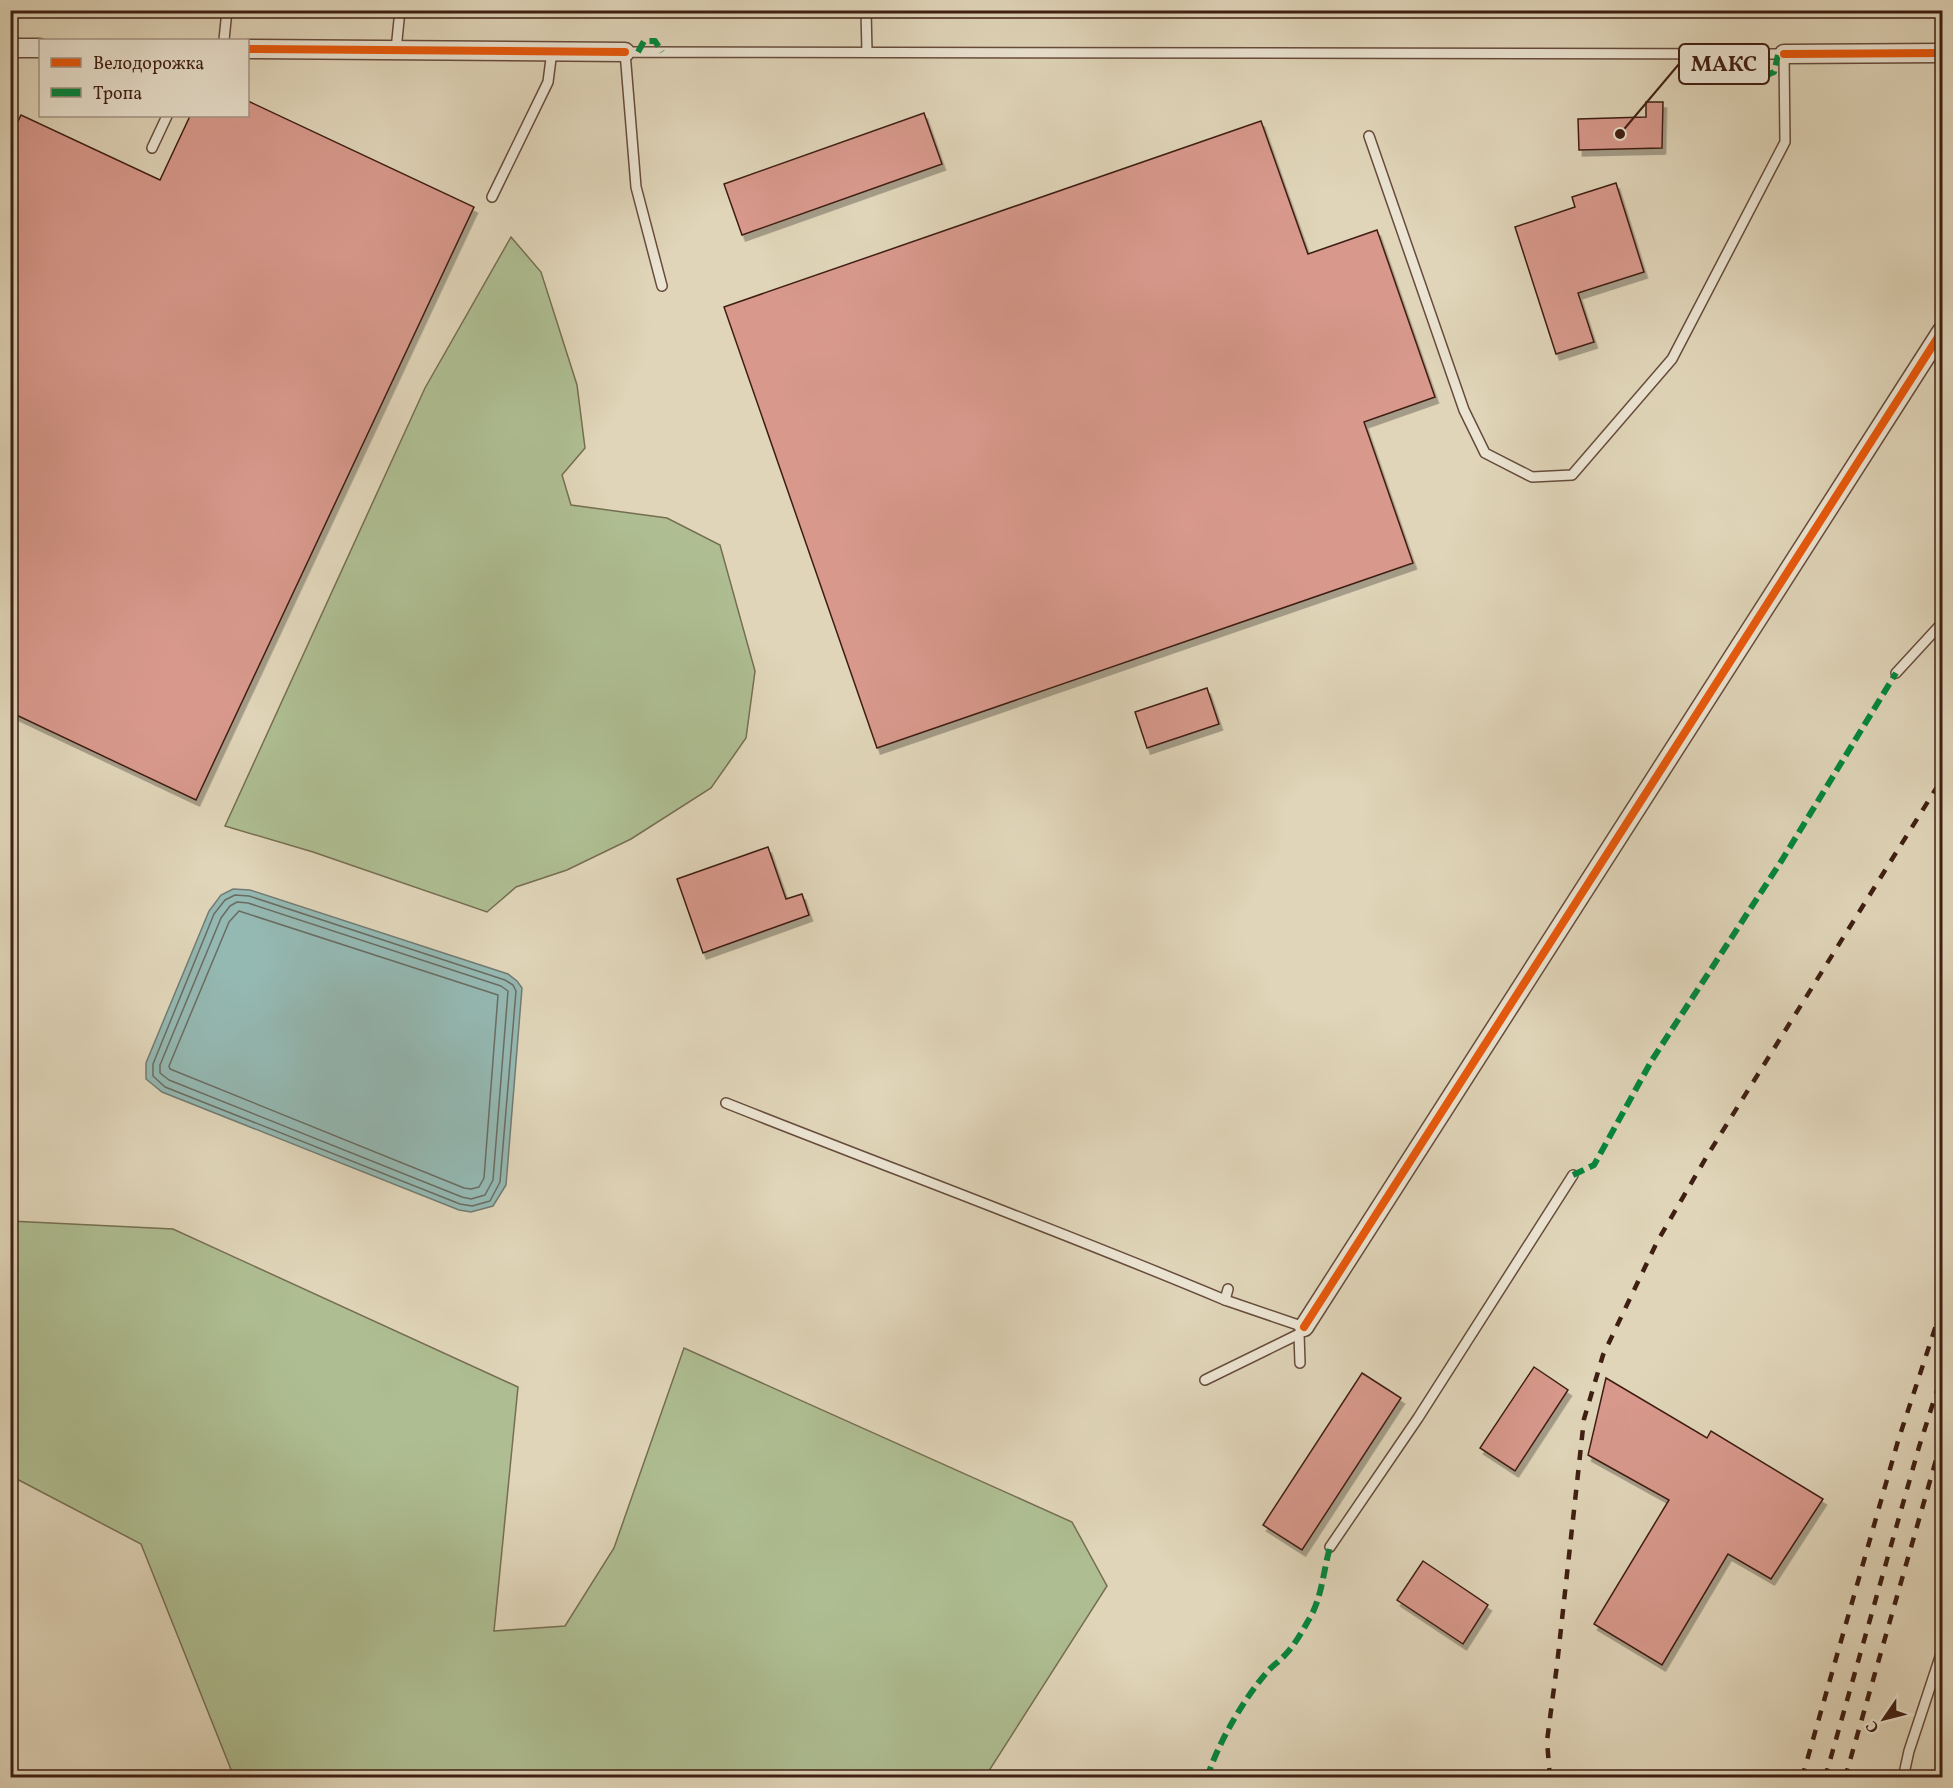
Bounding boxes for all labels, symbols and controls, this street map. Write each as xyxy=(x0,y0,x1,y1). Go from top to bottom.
legend xyxy=(39,39,249,117)
callout: МАКС xyxy=(1679,44,1769,84)
text: МАКС xyxy=(1691,50,1757,81)
text: Велодорожка xyxy=(93,52,204,77)
text: Тропа xyxy=(93,82,142,107)
north arrow xyxy=(1854,1689,1914,1749)
text: С xyxy=(1861,1716,1885,1737)

